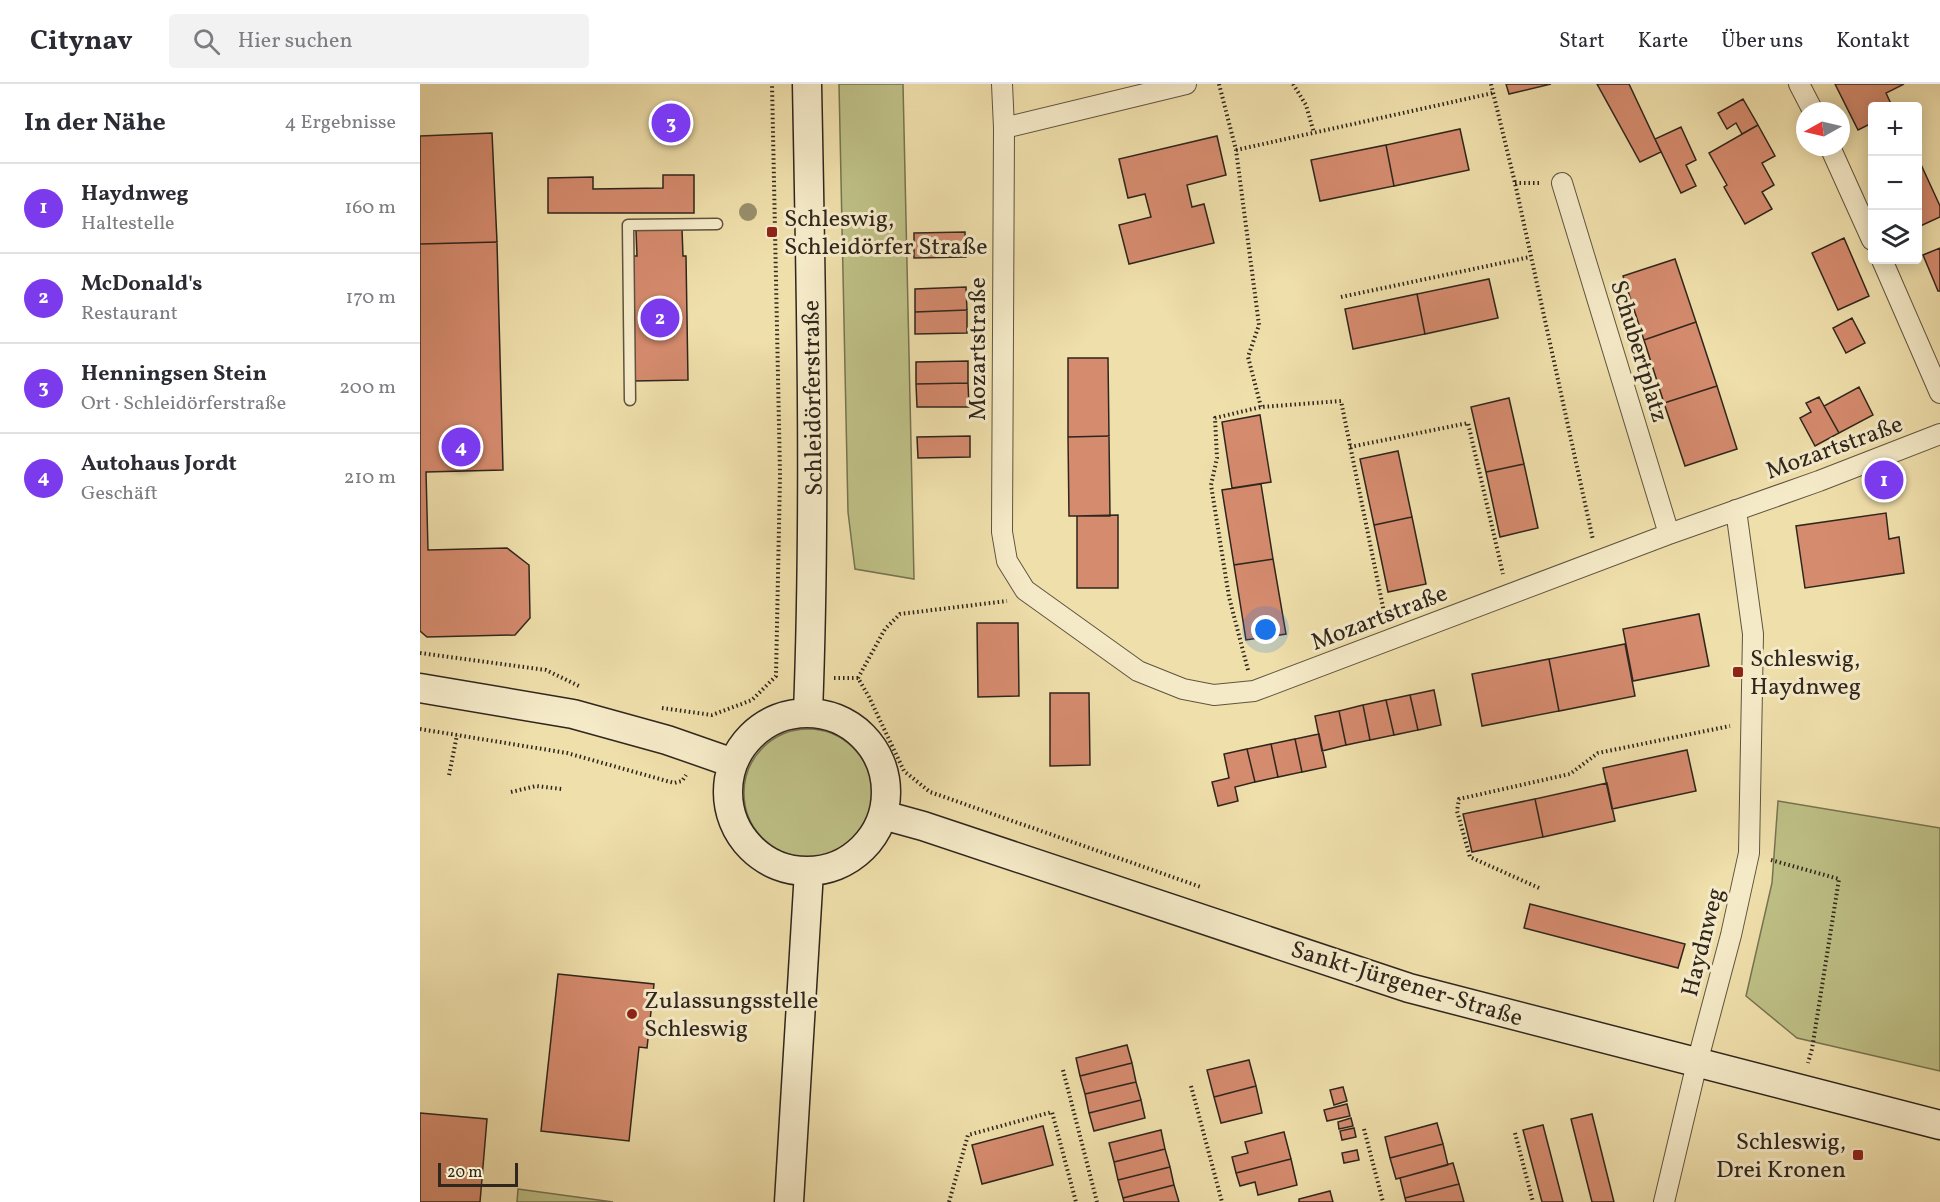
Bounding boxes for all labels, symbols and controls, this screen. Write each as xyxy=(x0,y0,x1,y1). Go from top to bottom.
search box xyxy=(169,14,589,68)
text: Citynav xyxy=(30,22,133,61)
icon: search xyxy=(190,25,223,58)
text: Hier suchen xyxy=(238,26,353,57)
text: Start xyxy=(1559,27,1605,56)
text: Karte xyxy=(1638,27,1688,56)
text: Über uns xyxy=(1721,27,1803,56)
text: Kontakt xyxy=(1836,27,1910,56)
pin: 3 xyxy=(652,100,690,146)
north arrow xyxy=(1796,102,1850,156)
map controls xyxy=(1868,102,1922,264)
button: + xyxy=(1868,102,1922,156)
text: In der Nähe xyxy=(24,105,166,141)
text: 4 Ergebnisse xyxy=(284,109,396,137)
button: − xyxy=(1868,156,1922,210)
text: Haydnweg xyxy=(81,179,189,210)
text: 1 xyxy=(39,194,48,222)
text: 160 m xyxy=(344,194,396,222)
place label: Schleswig, Schleidörfer Straße xyxy=(784,203,988,265)
text: Haltestelle xyxy=(81,210,175,238)
button: layers xyxy=(1868,210,1922,264)
marker: Schleswig, Schleidörfer Straße xyxy=(765,225,779,239)
text: McDonald's xyxy=(81,269,202,300)
street label: Schubertplatz xyxy=(1600,276,1676,427)
street label: Mozartstraße xyxy=(962,277,996,421)
text: 2 xyxy=(38,284,49,312)
text: 170 m xyxy=(346,284,396,312)
pin: 2 xyxy=(640,296,680,340)
text: Restaurant xyxy=(81,300,178,328)
street label: Schleidörferstraße xyxy=(795,300,833,496)
text: Henningsen Stein xyxy=(81,359,267,390)
text: 3 xyxy=(38,374,49,402)
text: 200 m xyxy=(339,374,396,402)
text: Ort · Schleidörferstraße xyxy=(81,390,286,418)
street label: Mozartstraße xyxy=(1761,408,1908,489)
pin: 4 xyxy=(442,424,480,470)
text: Autohaus Jordt xyxy=(81,449,237,480)
pin: 1 xyxy=(1864,458,1904,502)
text: 4 xyxy=(37,464,50,492)
text: 210 m xyxy=(344,464,396,492)
text: Geschäft xyxy=(81,480,158,508)
street label: Mozartstraße xyxy=(1307,577,1453,660)
your location xyxy=(1251,615,1280,644)
place label: Schleswig, Haydnweg xyxy=(1750,643,1861,705)
marker: Schleswig, Haydnweg xyxy=(1731,665,1745,679)
street label: Haydnweg xyxy=(1674,885,1734,1000)
street label: Sankt-Jürgener-Straße xyxy=(1286,933,1527,1036)
place label: Zulassungsstelle Schleswig xyxy=(644,985,818,1047)
marker: Zulassungsstelle Schleswig xyxy=(625,1007,639,1021)
place label: Schleswig, Drei Kronen xyxy=(1716,1126,1846,1188)
marker: Schleswig, Drei Kronen xyxy=(1851,1148,1865,1162)
scale bar xyxy=(438,1160,518,1188)
text: 20 m xyxy=(447,1162,482,1184)

